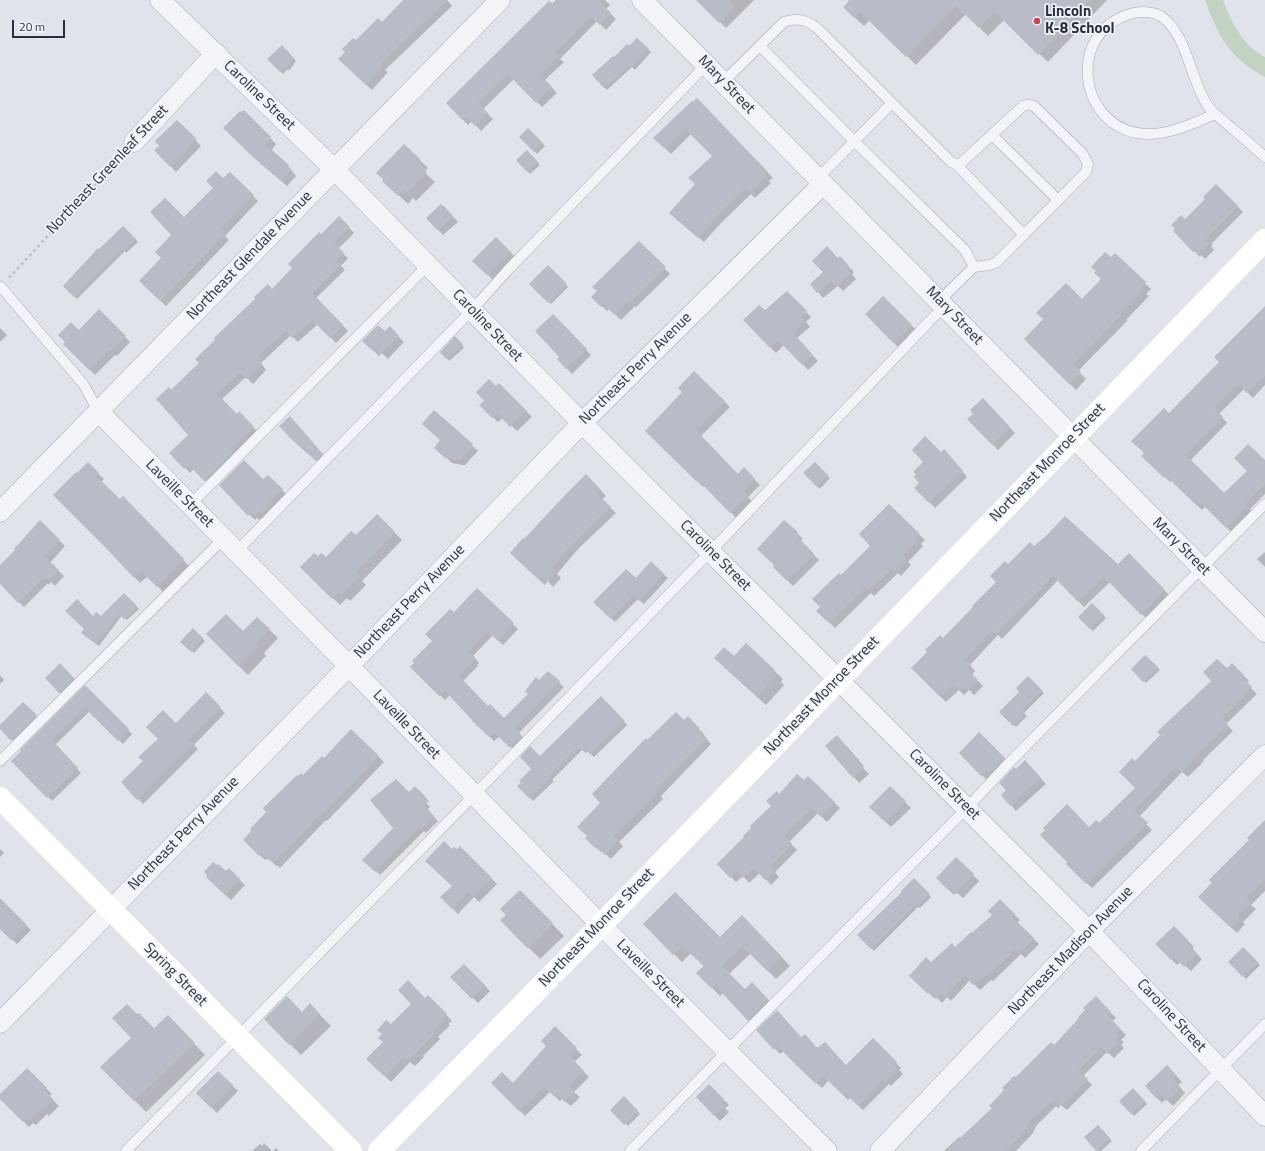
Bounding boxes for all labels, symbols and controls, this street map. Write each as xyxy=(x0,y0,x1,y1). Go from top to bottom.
place label: Lincoln K-8 School xyxy=(1045,3,1114,38)
scale bar xyxy=(14,12,67,38)
marker: Lincoln K-8 School xyxy=(1032,16,1042,26)
text: 20 m xyxy=(19,17,45,36)
street label: Mary Street xyxy=(694,52,758,118)
street label: Caroline Street xyxy=(219,57,299,135)
street label: Northeast Greenleaf Street xyxy=(43,102,173,238)
street label: Northeast Glendale Avenue xyxy=(184,188,316,324)
street label: Mary Street xyxy=(922,283,986,349)
street label: Caroline Street xyxy=(448,286,526,366)
street label: Northeast Perry Avenue xyxy=(576,309,696,429)
street label: Northeast Monroe Street xyxy=(987,400,1109,526)
street label: Laveille Street xyxy=(141,456,217,532)
street label: Mary Street xyxy=(1148,514,1214,580)
street label: Caroline Street xyxy=(676,517,754,595)
street label: Northeast Perry Avenue xyxy=(351,541,469,663)
street label: Northeast Monroe Street xyxy=(761,633,883,759)
street label: Laveille Street xyxy=(369,687,443,763)
street label: Caroline Street xyxy=(905,746,983,824)
street label: Northeast Perry Avenue xyxy=(125,773,243,895)
street label: Northeast Monroe Street xyxy=(536,865,658,991)
street label: Northeast Madison Avenue xyxy=(1005,883,1137,1019)
street label: Laveille Street xyxy=(612,936,688,1012)
street label: Spring Street xyxy=(140,940,210,1010)
street label: Caroline Street xyxy=(1133,976,1209,1056)

